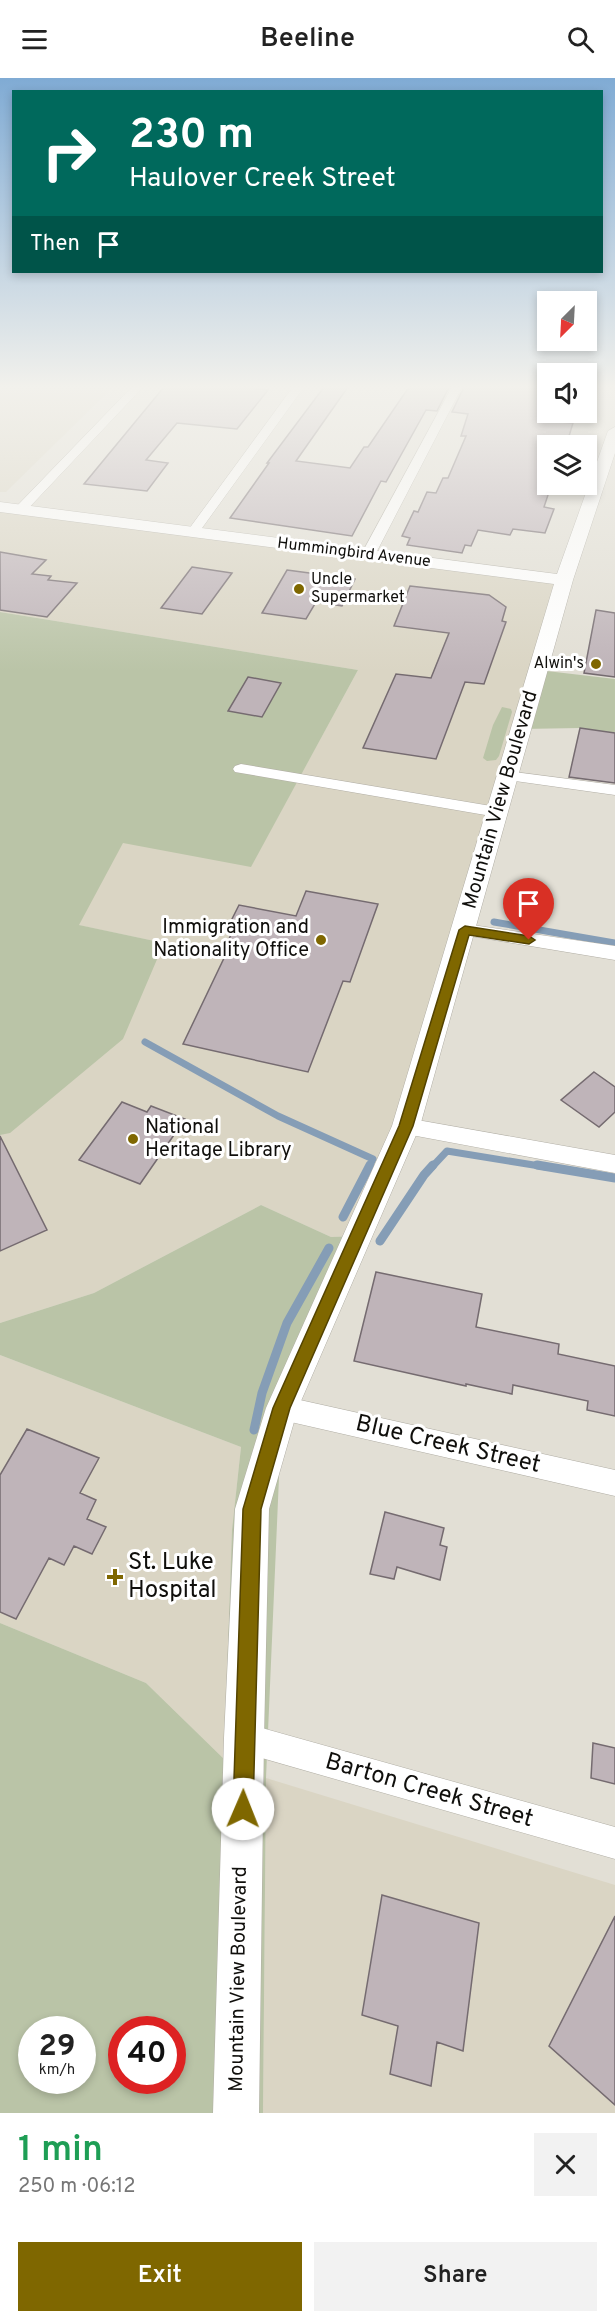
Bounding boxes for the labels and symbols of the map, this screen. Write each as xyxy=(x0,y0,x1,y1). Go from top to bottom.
north arrow xyxy=(537,291,597,351)
street label: Hummingbird Avenue xyxy=(276,534,432,572)
place label: Uncle Supermarket xyxy=(311,570,405,608)
marker: Uncle Supermarket xyxy=(292,582,306,596)
place label: Alwin's xyxy=(534,654,584,674)
marker: Alwin's xyxy=(589,657,603,671)
street label: Mountain View Boulevard xyxy=(457,688,545,912)
pin xyxy=(503,878,554,940)
place label: Immigration and Nationality Office xyxy=(153,915,309,964)
marker: Immigration and Nationality Office xyxy=(314,933,328,947)
place label: National Heritage Library xyxy=(145,1115,292,1164)
marker: National Heritage Library xyxy=(126,1132,140,1146)
street label: Blue Creek Street xyxy=(353,1409,543,1481)
place label: St. Luke Hospital xyxy=(128,1548,217,1606)
marker: St. Luke Hospital xyxy=(106,1568,124,1586)
street label: Barton Creek Street xyxy=(322,1747,536,1835)
position arrow xyxy=(211,1777,275,1841)
street label: Mountain View Boulevard xyxy=(224,1866,254,2092)
speed limit sign: 40 xyxy=(108,2016,186,2094)

